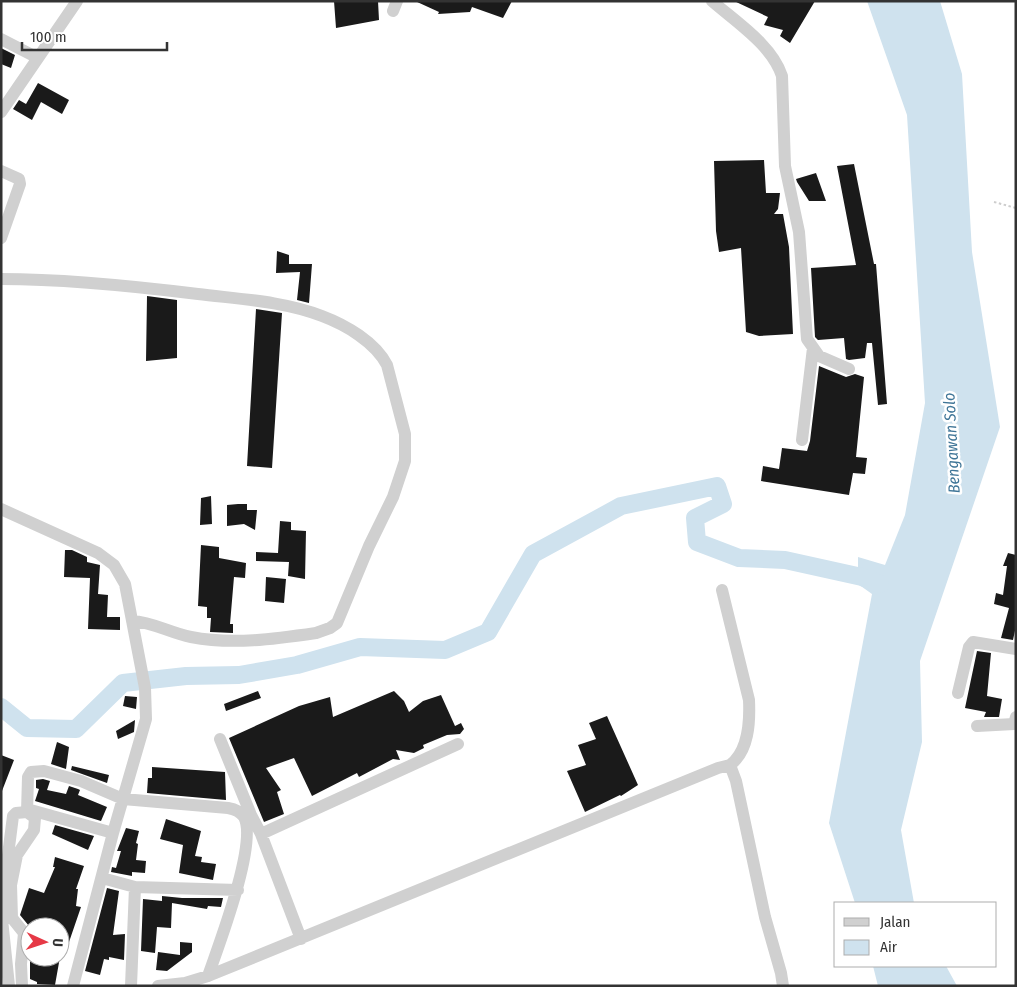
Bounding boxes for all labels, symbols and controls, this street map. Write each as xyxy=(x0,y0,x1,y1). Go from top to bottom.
scale bar xyxy=(22,20,168,52)
text: 100 m xyxy=(30,28,67,46)
water label: Bengawan Solo xyxy=(939,392,964,494)
legend xyxy=(834,902,997,967)
text: Jalan xyxy=(880,913,910,931)
north arrow xyxy=(20,917,70,967)
text: U xyxy=(49,938,66,947)
text: Air xyxy=(880,938,898,956)

